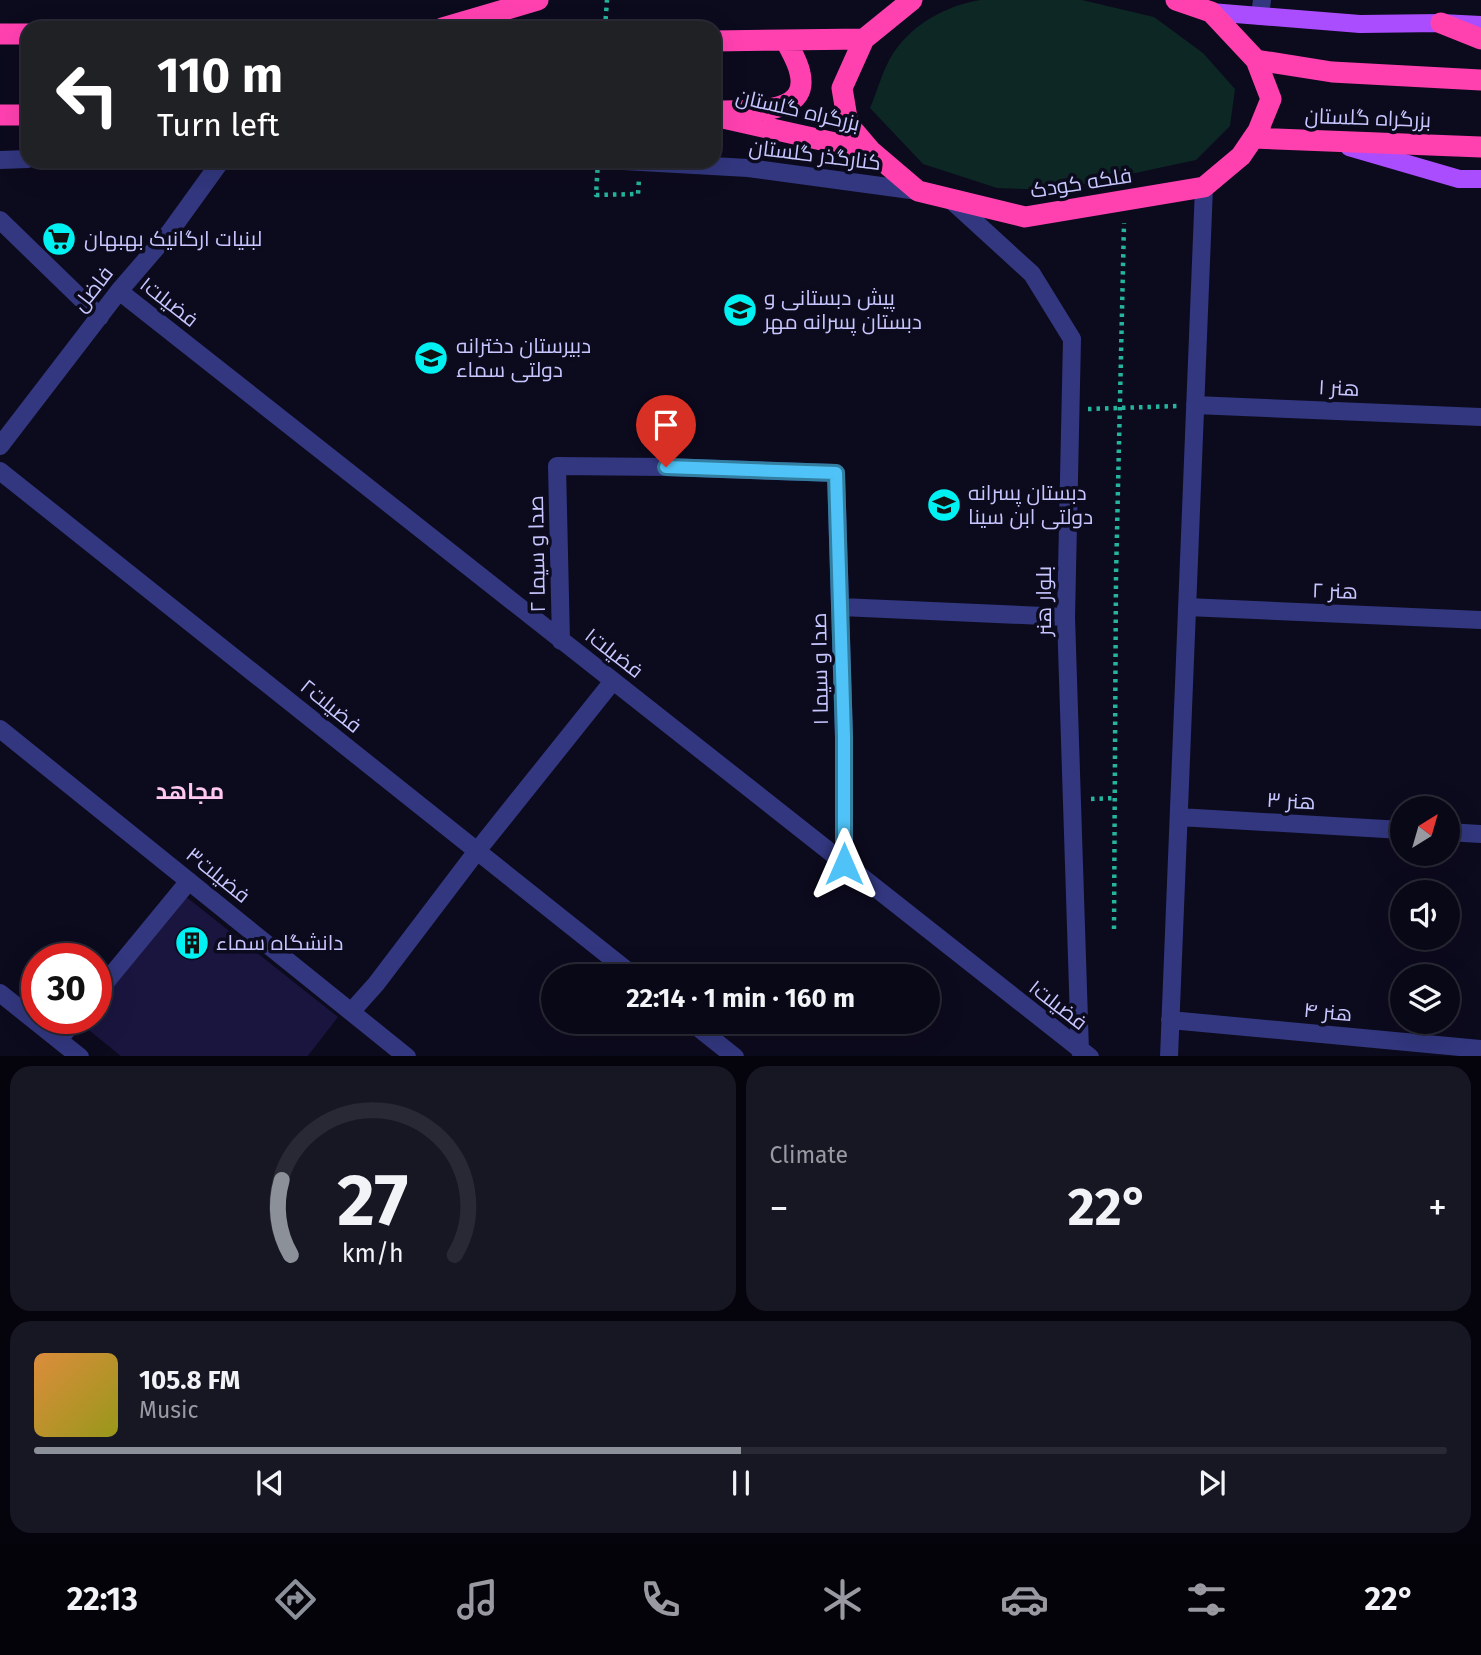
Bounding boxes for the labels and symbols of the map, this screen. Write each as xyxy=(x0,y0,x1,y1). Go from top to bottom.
street label: بزرگراه گلستان xyxy=(733,83,863,137)
street label: بزرگراه گلستان xyxy=(1304,103,1432,133)
street label: کنارگذر گلستان xyxy=(748,134,882,176)
street label: فلکه کودک xyxy=(1028,162,1134,204)
supermarket icon: لبنیات ارگانیک بهبهان xyxy=(40,220,78,258)
place label: لبنیات ارگانیک بهبهان xyxy=(84,226,262,252)
street label: فاضل xyxy=(67,261,119,317)
street label: فضیلت۱ xyxy=(135,271,203,333)
place label: پیش دبستانی و دبستان پسرانه مهر xyxy=(763,285,922,336)
school or university icon: پیش دبستانی و دبستان پسرانه مهر xyxy=(721,291,759,329)
place label: دبیرستان دخترانه دولتی سماء xyxy=(456,333,591,383)
school or university icon: دبیرستان دخترانه دولتی سماء xyxy=(412,339,450,377)
street label: هنر ۱ xyxy=(1318,374,1360,402)
pin xyxy=(636,395,696,467)
place label: دبستان پسرانه دولتی ابن سینا xyxy=(968,480,1093,530)
school or university icon: دبستان پسرانه دولتی ابن سینا xyxy=(925,486,963,524)
street label: صدا و سیما ۲ xyxy=(523,495,551,613)
street label: بلوار هنر xyxy=(1031,566,1057,637)
street label: هنر ۲ xyxy=(1312,577,1358,605)
street label: صدا و سیما ۱ xyxy=(806,612,834,726)
street label: فضیلت۱ xyxy=(580,622,648,684)
street label: فضیلت۲ xyxy=(295,673,367,739)
district label: مجاهد xyxy=(156,777,224,805)
street label: هنر ۳ xyxy=(1266,787,1316,815)
north arrow xyxy=(1390,796,1460,866)
position arrow xyxy=(807,827,881,901)
street label: فضیلت۳ xyxy=(181,841,255,909)
building icon: دانشگاه سماء xyxy=(173,924,211,962)
place label: دانشگاه سماء xyxy=(216,930,344,956)
speed limit sign: 30 xyxy=(21,943,112,1034)
street label: فضیلت۱ xyxy=(1024,974,1092,1036)
street label: هنر ۴ xyxy=(1303,997,1353,1027)

